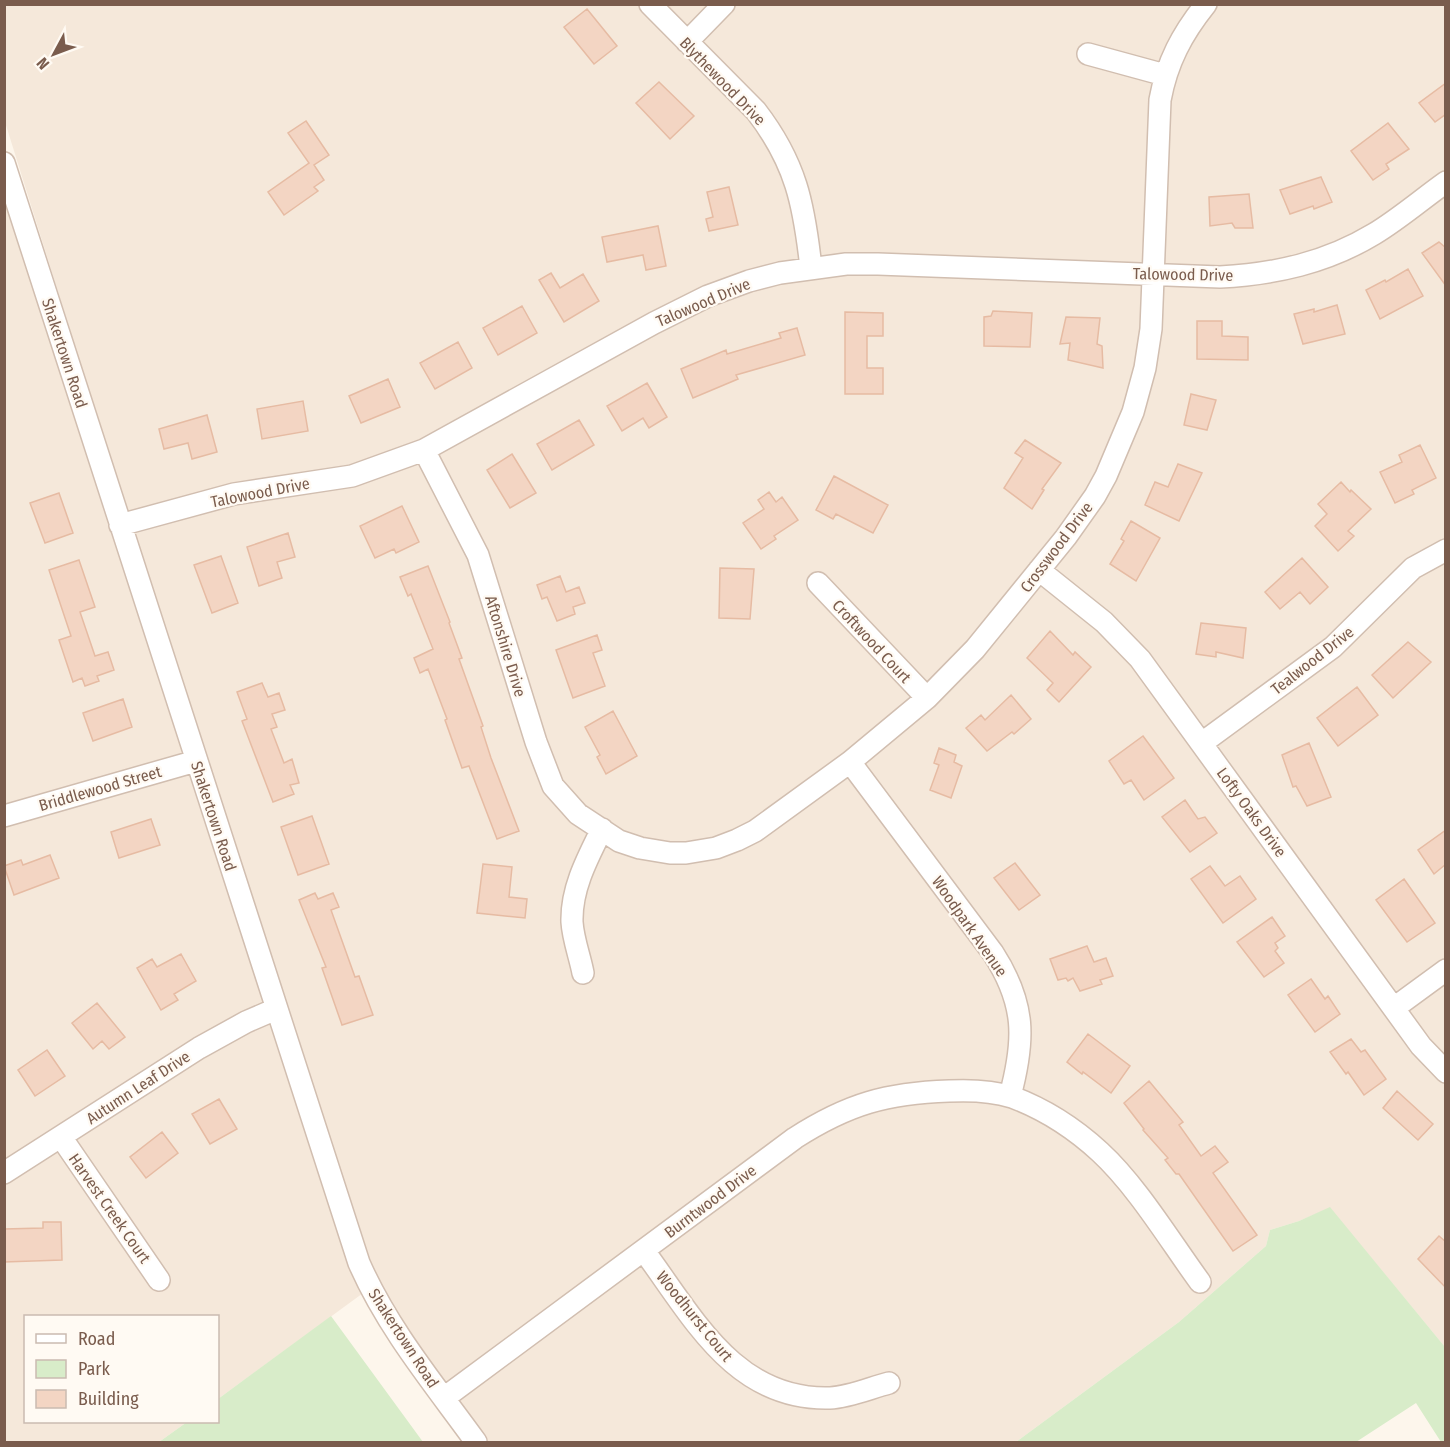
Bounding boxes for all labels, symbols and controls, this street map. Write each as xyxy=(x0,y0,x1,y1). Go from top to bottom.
north arrow xyxy=(24,24,84,84)
street label: Blythewood Drive xyxy=(676,33,769,129)
text: N xyxy=(33,54,53,73)
street label: Talowood Drive xyxy=(1133,264,1233,285)
street label: Talowood Drive xyxy=(653,274,753,331)
street label: Shakertown Road xyxy=(38,296,91,410)
street label: Talowood Drive xyxy=(209,474,311,511)
street label: Crosswood Drive xyxy=(1016,498,1097,596)
street label: Aftonshire Drive xyxy=(481,593,530,699)
street label: Croftwood Court xyxy=(828,596,915,687)
street label: Tealwood Drive xyxy=(1267,622,1358,699)
street label: Shakertown Road xyxy=(187,759,240,873)
street label: Briddlewood Street xyxy=(37,762,164,815)
street label: Lofty Oaks Drive xyxy=(1213,764,1290,861)
street label: Woodpark Avenue xyxy=(928,872,1011,980)
street label: Autumn Leaf Drive xyxy=(83,1047,194,1128)
street label: Harvest Creek Court xyxy=(65,1150,155,1267)
street label: Burntwood Drive xyxy=(661,1161,760,1242)
street label: Woodhurst Court xyxy=(652,1267,737,1366)
street label: Shakertown Road xyxy=(364,1285,443,1391)
legend xyxy=(24,1315,219,1423)
text: Road xyxy=(78,1328,115,1350)
text: Park xyxy=(78,1358,111,1380)
text: Building xyxy=(78,1388,139,1410)

